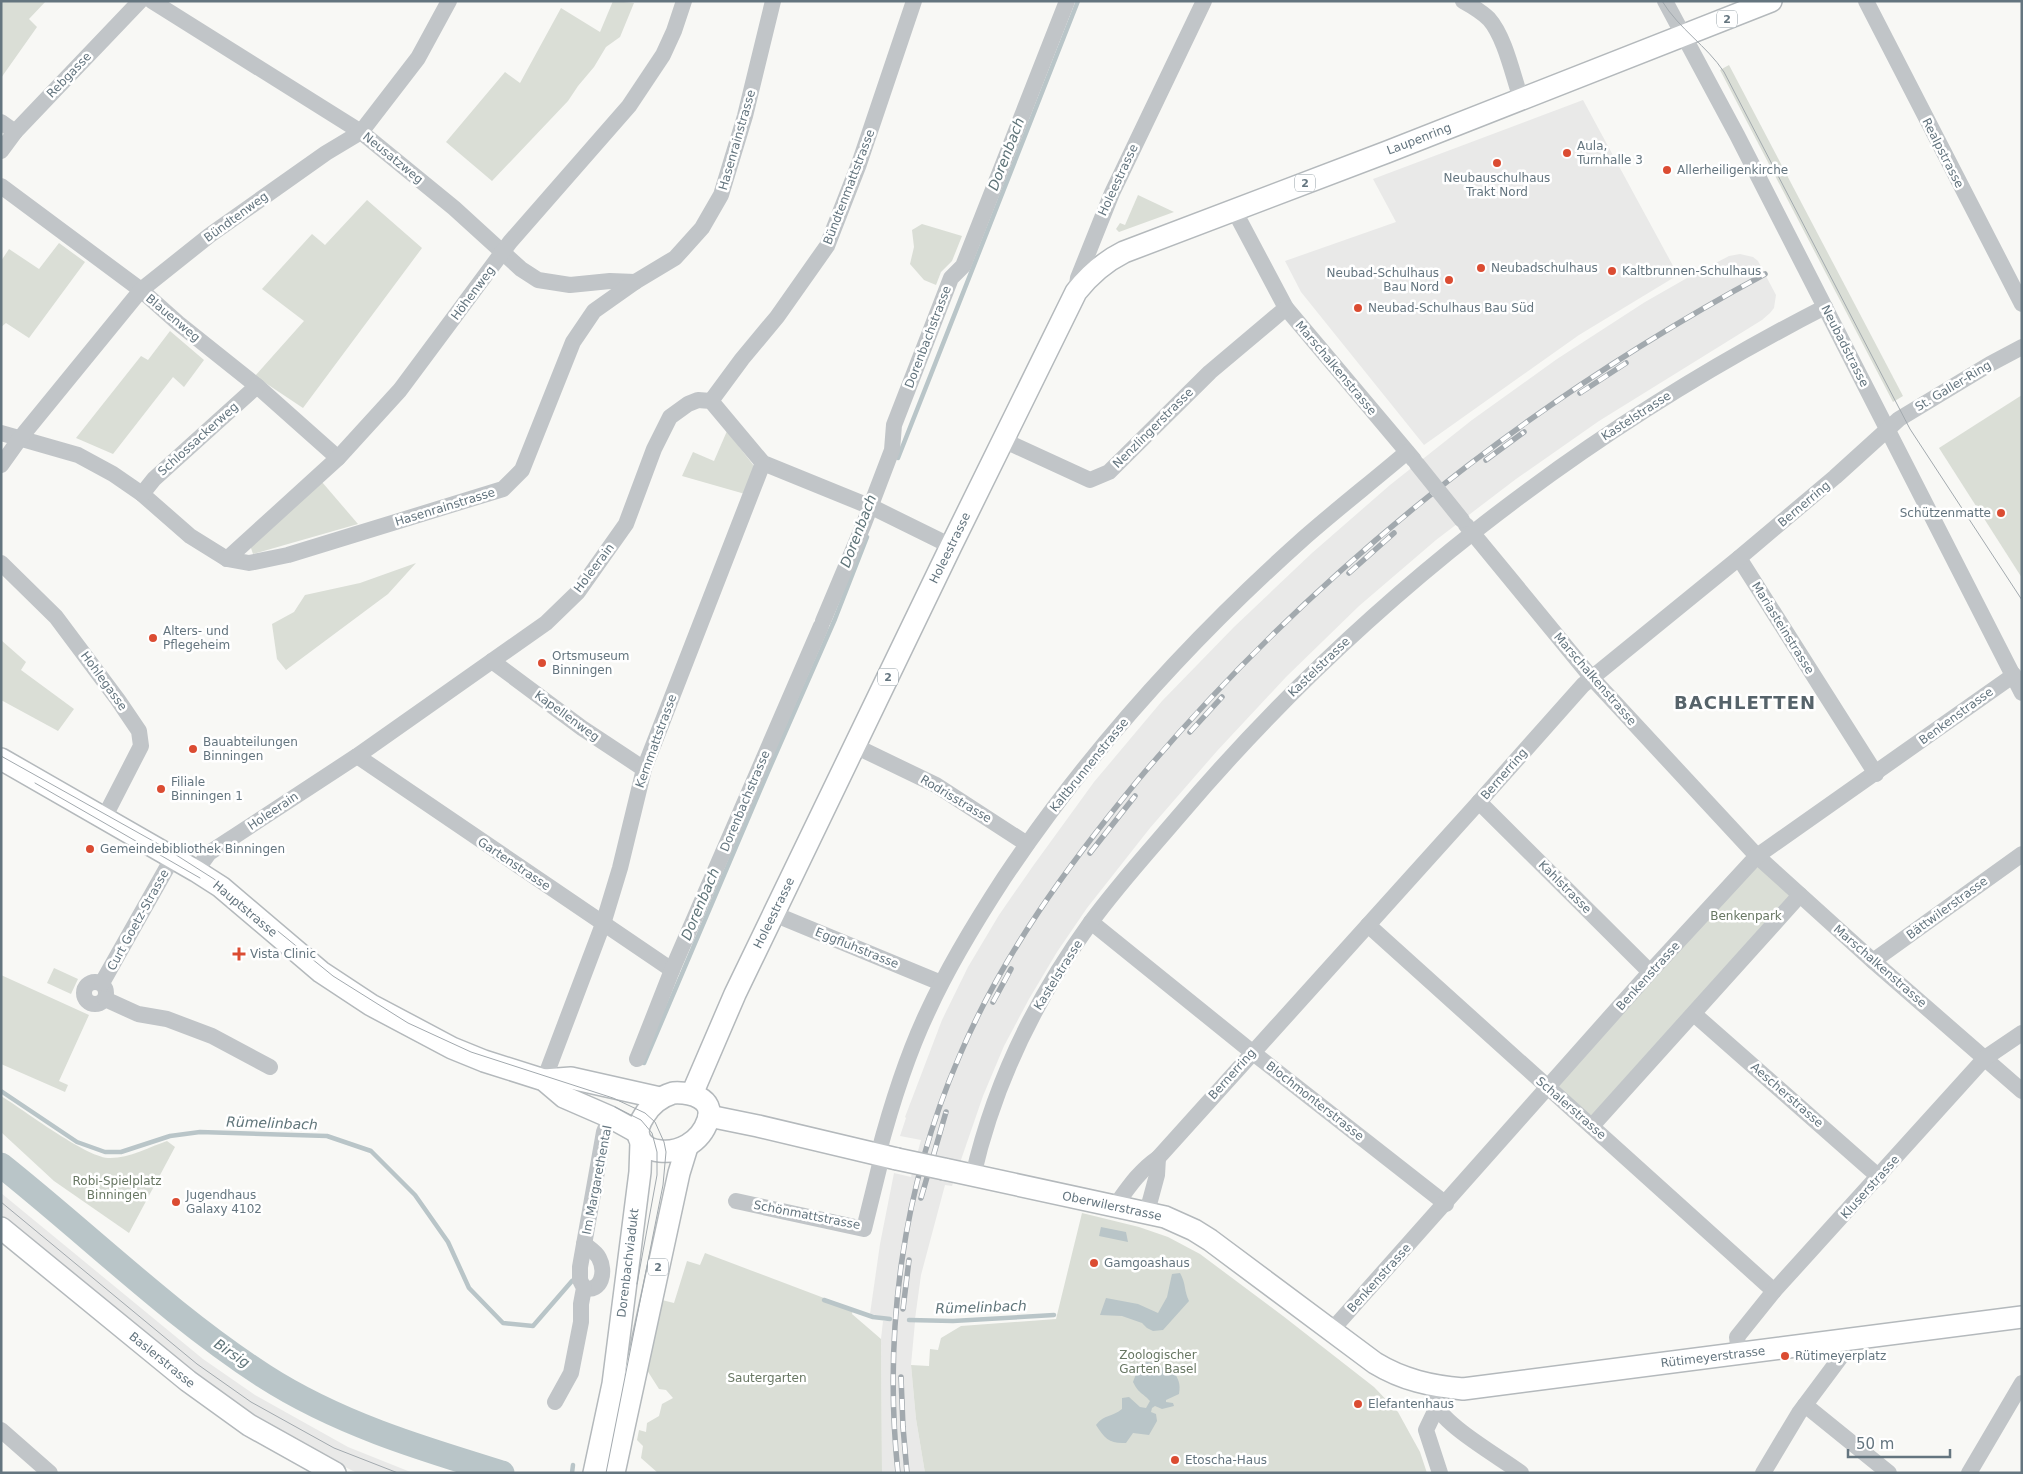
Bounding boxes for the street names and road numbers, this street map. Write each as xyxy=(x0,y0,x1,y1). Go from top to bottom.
road number: 2 xyxy=(1717,10,1737,28)
street label: Rebgasse xyxy=(44,49,94,101)
street label: Hasenrainstrasse xyxy=(716,88,758,192)
street label: Realpstrasse xyxy=(1919,116,1967,190)
street label: Laupenring xyxy=(1385,120,1453,158)
street label: Bündtenmattstrasse xyxy=(821,127,877,247)
street label: Neusatzweg xyxy=(360,129,426,187)
street label: Holeestrasse xyxy=(1095,142,1141,218)
road number: 2 xyxy=(1295,174,1315,192)
street label: Bündtenweg xyxy=(201,189,271,245)
street label: Höhenweg xyxy=(448,263,498,323)
street label: Dorenbachstrasse xyxy=(902,284,954,390)
street label: Blauenweg xyxy=(143,291,203,345)
street label: Neubadstrasse xyxy=(1818,303,1872,389)
street label: Marschalkenstrasse xyxy=(1293,318,1379,418)
street label: St. Galler-Ring xyxy=(1913,358,1993,414)
street label: Nenzlingerstrasse xyxy=(1110,385,1196,471)
street label: Kastelstrasse xyxy=(1599,388,1673,444)
street label: Schlossackerweg xyxy=(155,399,241,479)
street label: Bernerring xyxy=(1775,478,1833,530)
street label: Hasenrainstrasse xyxy=(393,485,497,529)
street label: Holeestrasse xyxy=(927,510,973,586)
street label: Holeerain xyxy=(571,541,617,595)
street label: Mariasteinstrasse xyxy=(1749,579,1817,677)
street label: Marschalkenstrasse xyxy=(1551,630,1639,728)
street label: Kastelstrasse xyxy=(1285,634,1353,700)
street label: Hohlegasse xyxy=(78,649,130,713)
road number: 2 xyxy=(878,669,898,686)
street label: Benkenstrasse xyxy=(1916,685,1996,747)
street label: Kapellenweg xyxy=(532,688,602,744)
street label: Kernmattstrasse xyxy=(633,692,679,790)
street label: Kaltbrunnenstrasse xyxy=(1047,715,1131,815)
street label: Bernerring xyxy=(1478,745,1530,803)
street label: Dorenbachstrasse xyxy=(717,748,773,854)
street label: Rodrisstrasse xyxy=(918,772,994,826)
street label: Holeerain xyxy=(245,789,301,833)
street label: Gartenstrasse xyxy=(475,835,553,893)
street label: Kahlstrasse xyxy=(1536,858,1594,916)
street label: Curt Goetz-Strasse xyxy=(104,867,172,973)
street label: Bättwilerstrasse xyxy=(1904,874,1990,942)
street label: Holeestrasse xyxy=(751,875,797,951)
street label: Hauptstrasse xyxy=(210,878,280,940)
street label: Marschalkenstrasse xyxy=(1831,922,1929,1010)
street label: Eggfluhstrasse xyxy=(813,925,901,971)
street label: Kastelstrasse xyxy=(1031,937,1085,1013)
street label: Benkenstrasse xyxy=(1613,939,1683,1013)
street label: Bernerring xyxy=(1206,1046,1258,1102)
street label: Blochmonterstrasse xyxy=(1263,1059,1367,1143)
street label: Aescherstrasse xyxy=(1748,1060,1826,1130)
street label: Schalerstrasse xyxy=(1533,1074,1609,1142)
street label: Im Margarethental xyxy=(580,1124,614,1236)
street label: Kluserstrasse xyxy=(1838,1152,1902,1222)
street label: Oberwilerstrasse xyxy=(1061,1189,1163,1223)
street label: Schönmattstrasse xyxy=(752,1198,862,1232)
street label: Dorenbachviadukt xyxy=(614,1207,642,1318)
street label: Benkenstrasse xyxy=(1344,1241,1414,1315)
road number: 2 xyxy=(648,1258,668,1276)
street label: Baslerstrasse xyxy=(126,1329,198,1391)
street label: Rütimeyerstrasse xyxy=(1660,1344,1766,1370)

